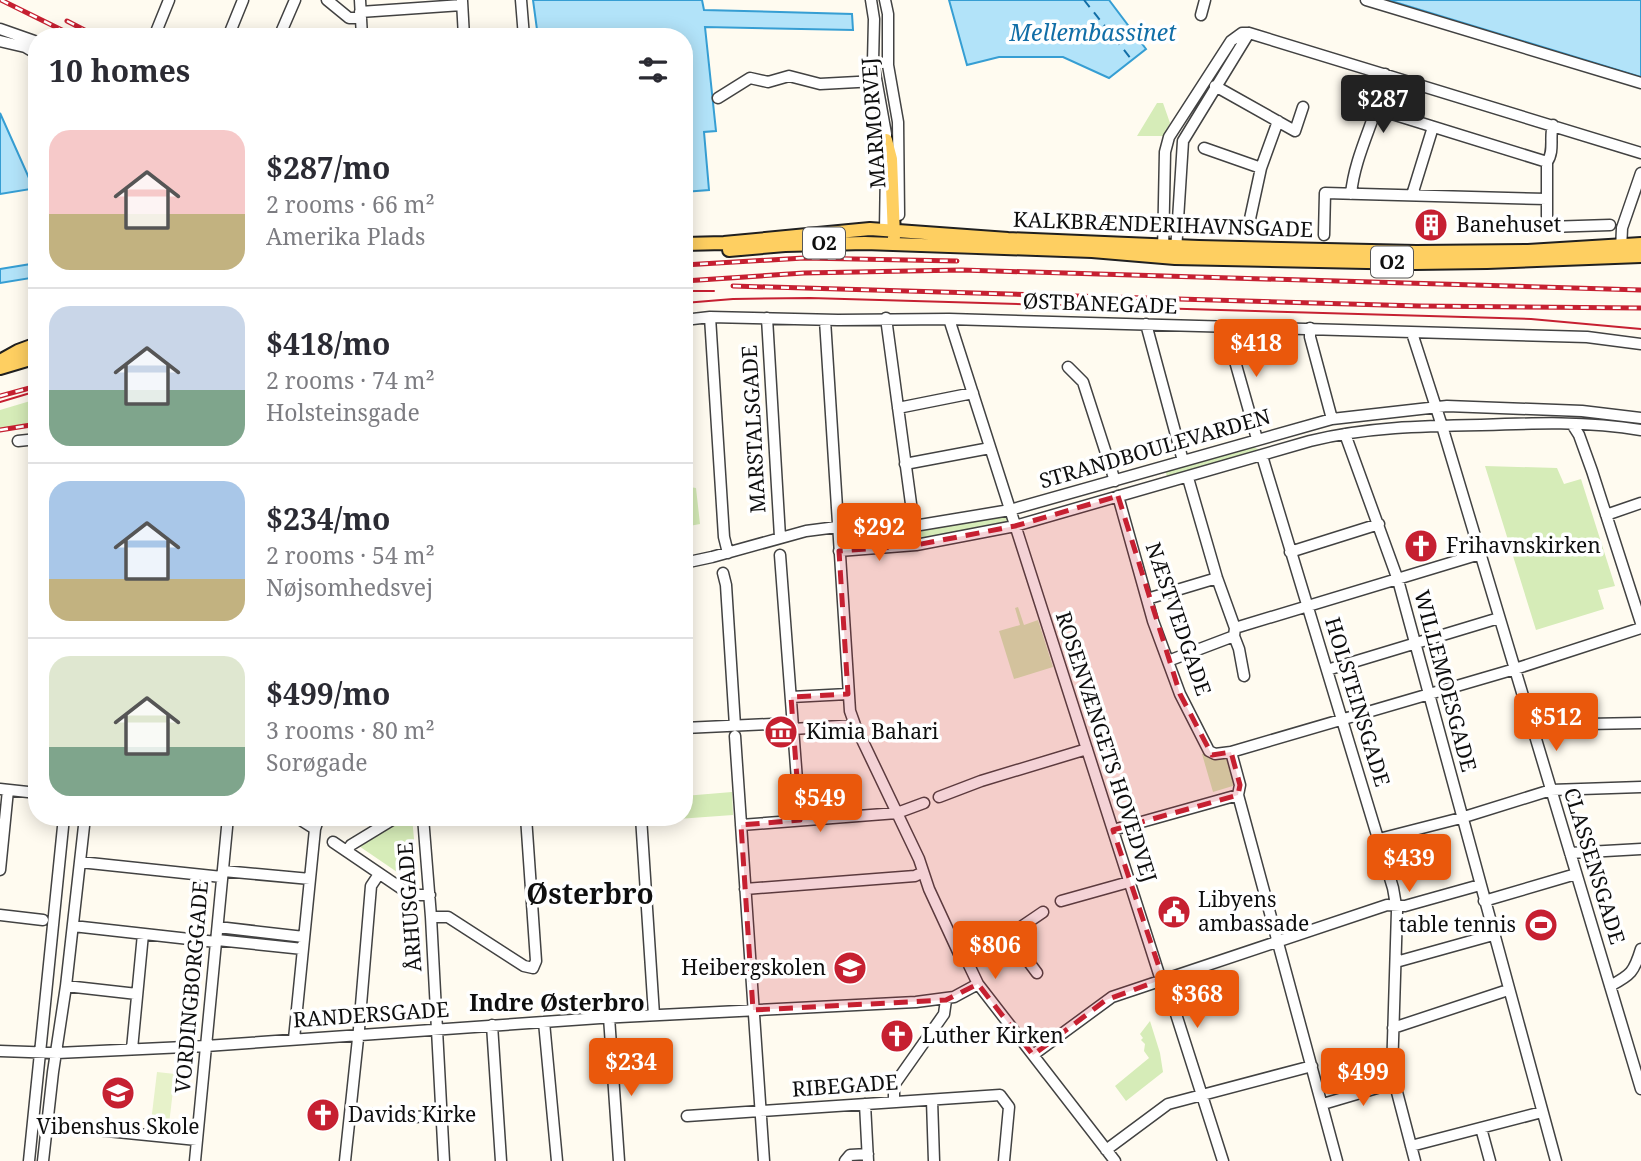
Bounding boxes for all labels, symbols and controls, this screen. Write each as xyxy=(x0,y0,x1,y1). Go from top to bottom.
water label: Mellembassinet xyxy=(1008,16,1177,48)
text: 10 homes xyxy=(49,50,190,91)
icon: filters xyxy=(634,51,672,89)
street label: MARMORVEJ xyxy=(854,57,892,190)
pin: $287 xyxy=(1342,76,1424,135)
text: $287 xyxy=(1357,82,1409,114)
text: $287/mo xyxy=(266,147,390,188)
icon: home xyxy=(105,158,189,242)
text: 2 rooms · 66 m² xyxy=(266,188,435,220)
street label: KALKBRÆNDERIHAVNSGADE xyxy=(1013,205,1314,243)
building icon: Banehuset xyxy=(1412,206,1450,244)
place label: Banehuset xyxy=(1456,210,1561,238)
text: Amerika Plads xyxy=(266,220,425,252)
road number: O2 xyxy=(803,228,845,258)
road number: O2 xyxy=(1371,246,1413,278)
street label: ØSTBANEGADE xyxy=(1022,286,1178,320)
pin: $418 xyxy=(1215,320,1297,379)
text: $418/mo xyxy=(266,323,390,364)
text: $418 xyxy=(1230,326,1282,358)
icon: home xyxy=(105,334,189,418)
street label: MARSTALSGADE xyxy=(735,344,771,514)
text: 2 rooms · 74 m² xyxy=(266,364,435,396)
text: Holsteinsgade xyxy=(266,396,420,428)
street label: STRANDBOULEVARDEN xyxy=(1036,402,1274,494)
text: $234/mo xyxy=(266,498,390,539)
pin: $292 xyxy=(838,504,920,563)
icon: home xyxy=(105,509,189,593)
text: $292 xyxy=(853,510,905,542)
church icon: Frihavnskirken xyxy=(1402,527,1440,565)
place label: Frihavnskirken xyxy=(1446,531,1601,559)
street label: NÆSTVEDGADE xyxy=(1140,538,1218,699)
text: 2 rooms · 54 m² xyxy=(266,539,435,571)
text: Nøjsomhedsvej xyxy=(266,571,433,603)
street label: WILLEMOESGADE xyxy=(1408,587,1484,775)
street label: ROSENVÆNGETS HOVEDVEJ xyxy=(1050,608,1164,886)
street label: HOLSTEINSGADE xyxy=(1319,614,1397,790)
text: $499/mo xyxy=(266,673,390,714)
icon: home xyxy=(105,684,189,768)
pin: $512 xyxy=(1515,694,1597,753)
text: $512 xyxy=(1530,700,1582,732)
museum icon: Kimia Bahari xyxy=(762,713,800,751)
text: 3 rooms · 80 m² xyxy=(266,714,435,746)
place label: Kimia Bahari xyxy=(806,717,939,745)
text: Sorøgade xyxy=(266,746,368,778)
pin: $549 xyxy=(779,774,861,834)
text: $549 xyxy=(794,781,846,813)
street label: CLASSENSGADE xyxy=(1558,784,1632,947)
pin: $439 xyxy=(1368,834,1450,894)
street label: ÅRHUSGADE xyxy=(391,841,427,973)
text: $439 xyxy=(1383,841,1435,873)
district label: Østerbro xyxy=(526,874,654,912)
street label: VORDINGBORGGADE xyxy=(168,880,214,1094)
place label: Libyens ambassade xyxy=(1198,885,1309,937)
public building icon: Libyens ambassade xyxy=(1155,893,1193,931)
sports icon: table tennis xyxy=(1522,906,1560,944)
place label: table tennis xyxy=(1399,910,1516,938)
pin: $806 xyxy=(954,922,1036,981)
text: $806 xyxy=(969,928,1021,960)
school or university icon: Heibergskolen xyxy=(831,949,869,987)
place label: Heibergskolen xyxy=(681,953,826,981)
pin: $368 xyxy=(1156,970,1238,1030)
text: $368 xyxy=(1171,977,1223,1009)
district label: Indre Østerbro xyxy=(469,986,645,1018)
street label: RANDERSGADE xyxy=(292,995,450,1033)
church icon: Luther Kirken xyxy=(878,1017,916,1055)
place label: Luther Kirken xyxy=(922,1021,1064,1049)
pin: $234 xyxy=(590,1038,672,1098)
text: $234 xyxy=(605,1045,657,1077)
pin: $499 xyxy=(1322,1048,1404,1108)
text: $499 xyxy=(1337,1055,1389,1087)
street label: RIBEGADE xyxy=(791,1067,899,1103)
school or university icon: Vibenshus Skole xyxy=(99,1074,137,1112)
church icon: Davids Kirke xyxy=(304,1096,342,1134)
place label: Davids Kirke xyxy=(348,1100,476,1128)
place label: Vibenshus Skole xyxy=(37,1112,199,1140)

